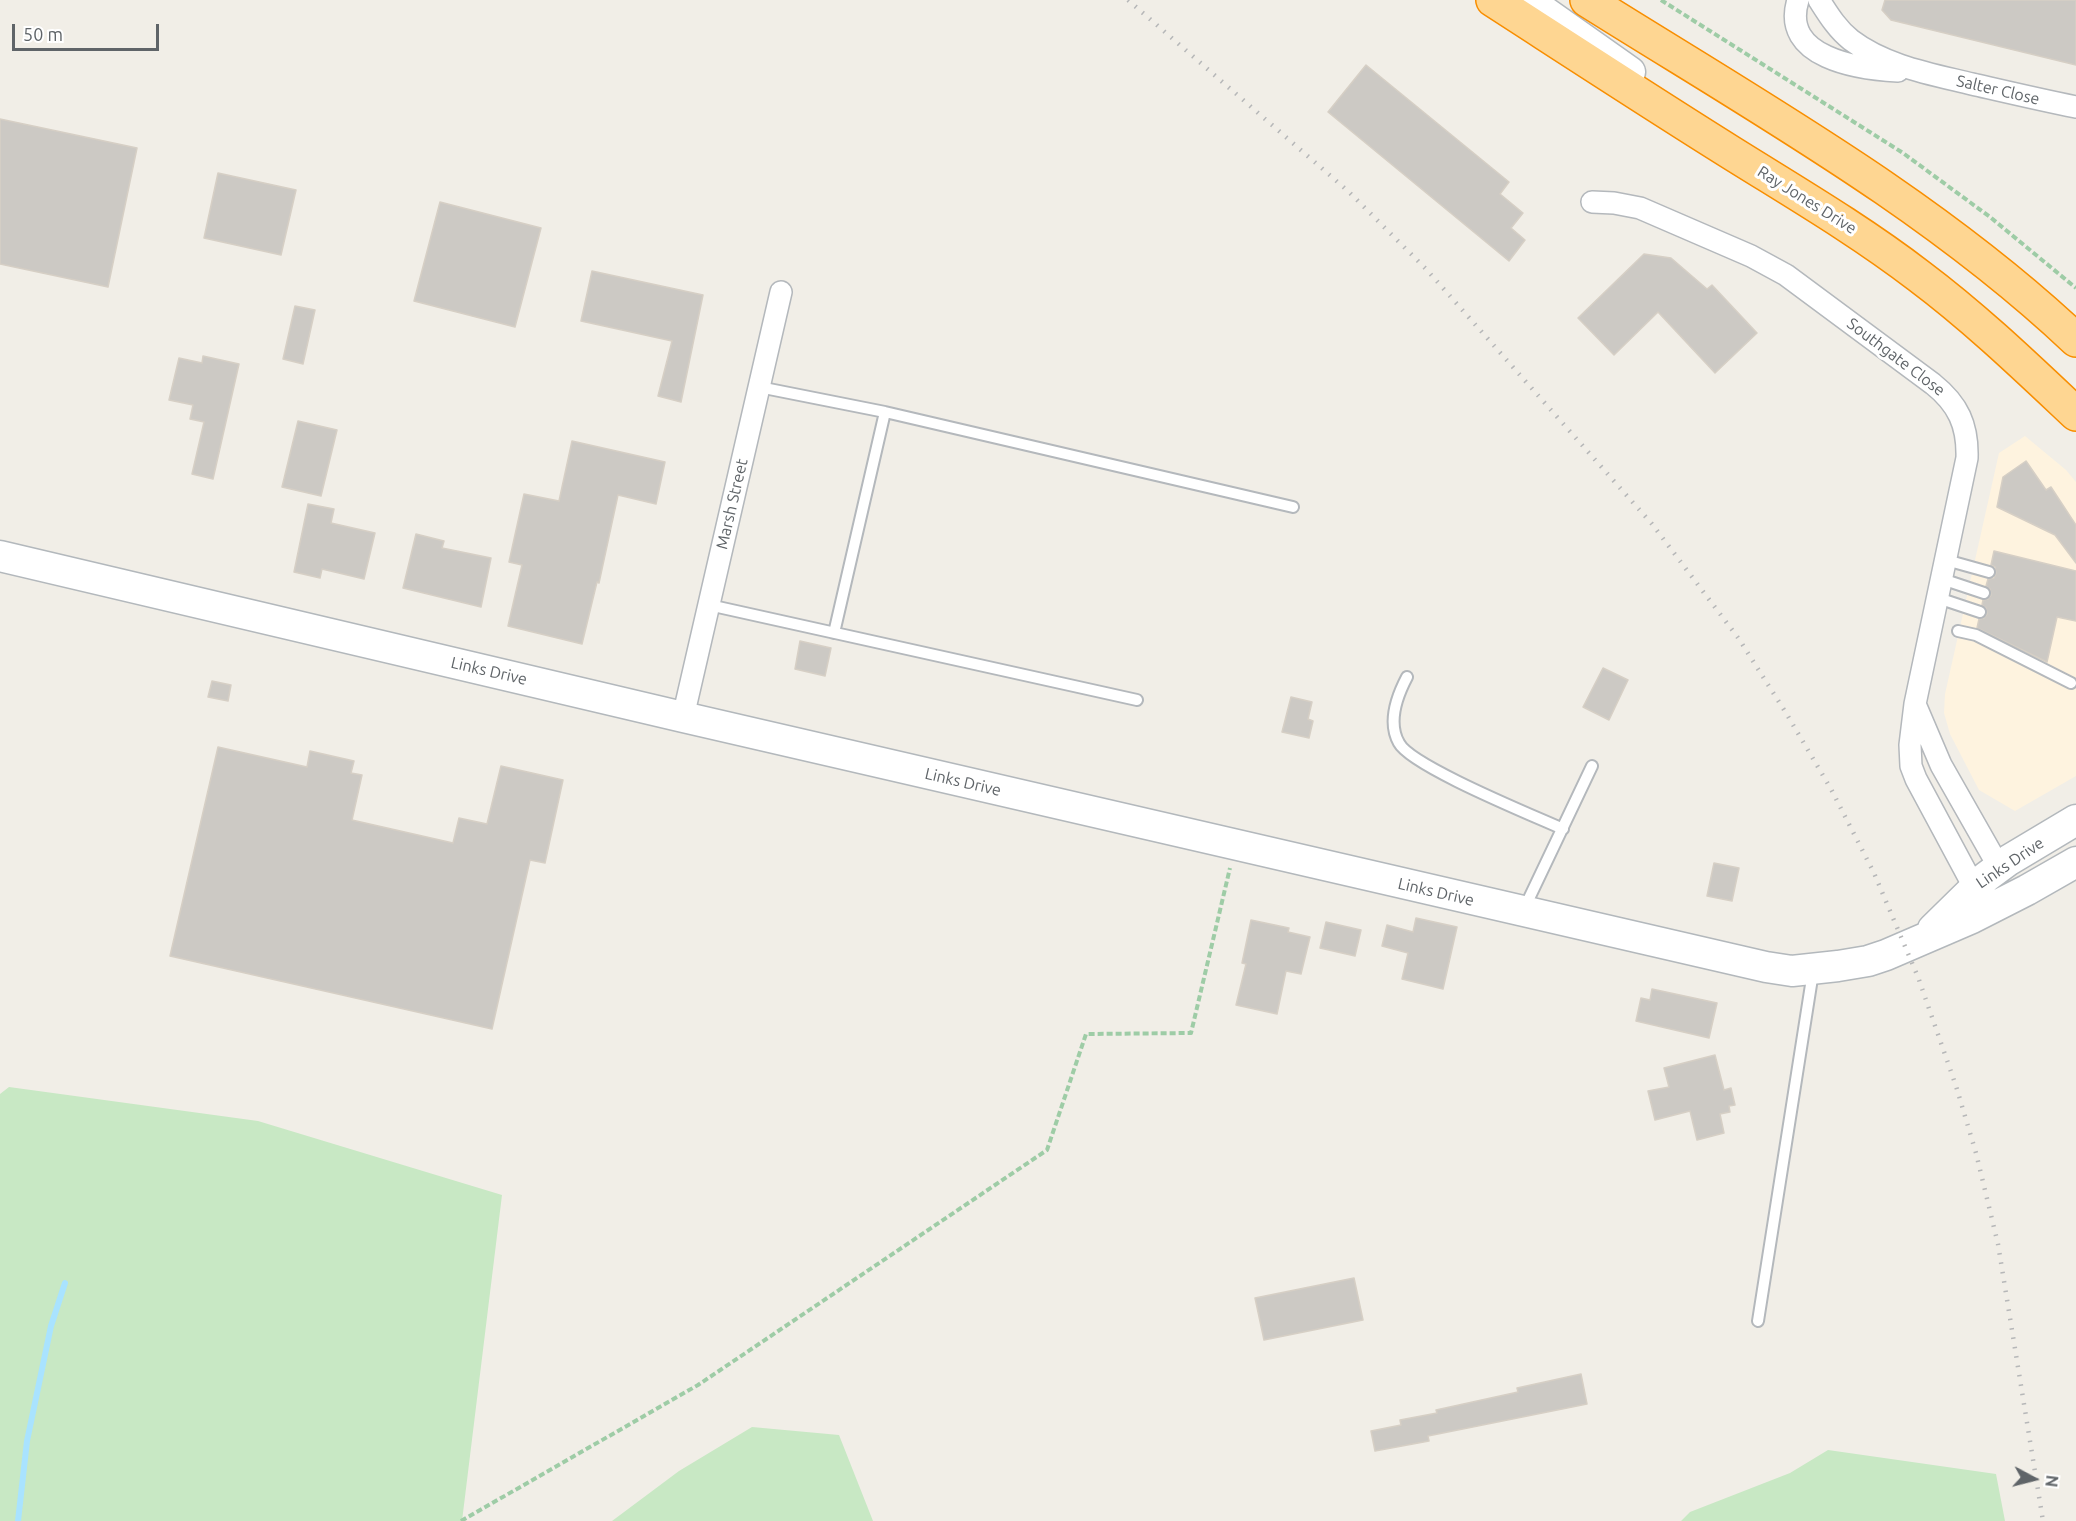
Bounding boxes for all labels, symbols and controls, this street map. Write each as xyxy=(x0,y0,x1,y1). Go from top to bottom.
scale bar xyxy=(15,12,162,50)
text: 50 m xyxy=(23,24,63,44)
street label: Salter Close xyxy=(1955,71,2041,109)
street label: Ray Jones Drive xyxy=(1754,162,1860,238)
street label: Southgate Close xyxy=(1843,314,1949,400)
street label: Marsh Street xyxy=(712,457,752,551)
street label: Links Drive xyxy=(449,653,529,689)
street label: Links Drive xyxy=(923,764,1003,800)
street label: Links Drive xyxy=(1972,833,2048,893)
street label: Links Drive xyxy=(1396,874,1476,910)
north arrow xyxy=(2004,1449,2064,1509)
text: N xyxy=(2042,1474,2062,1488)

